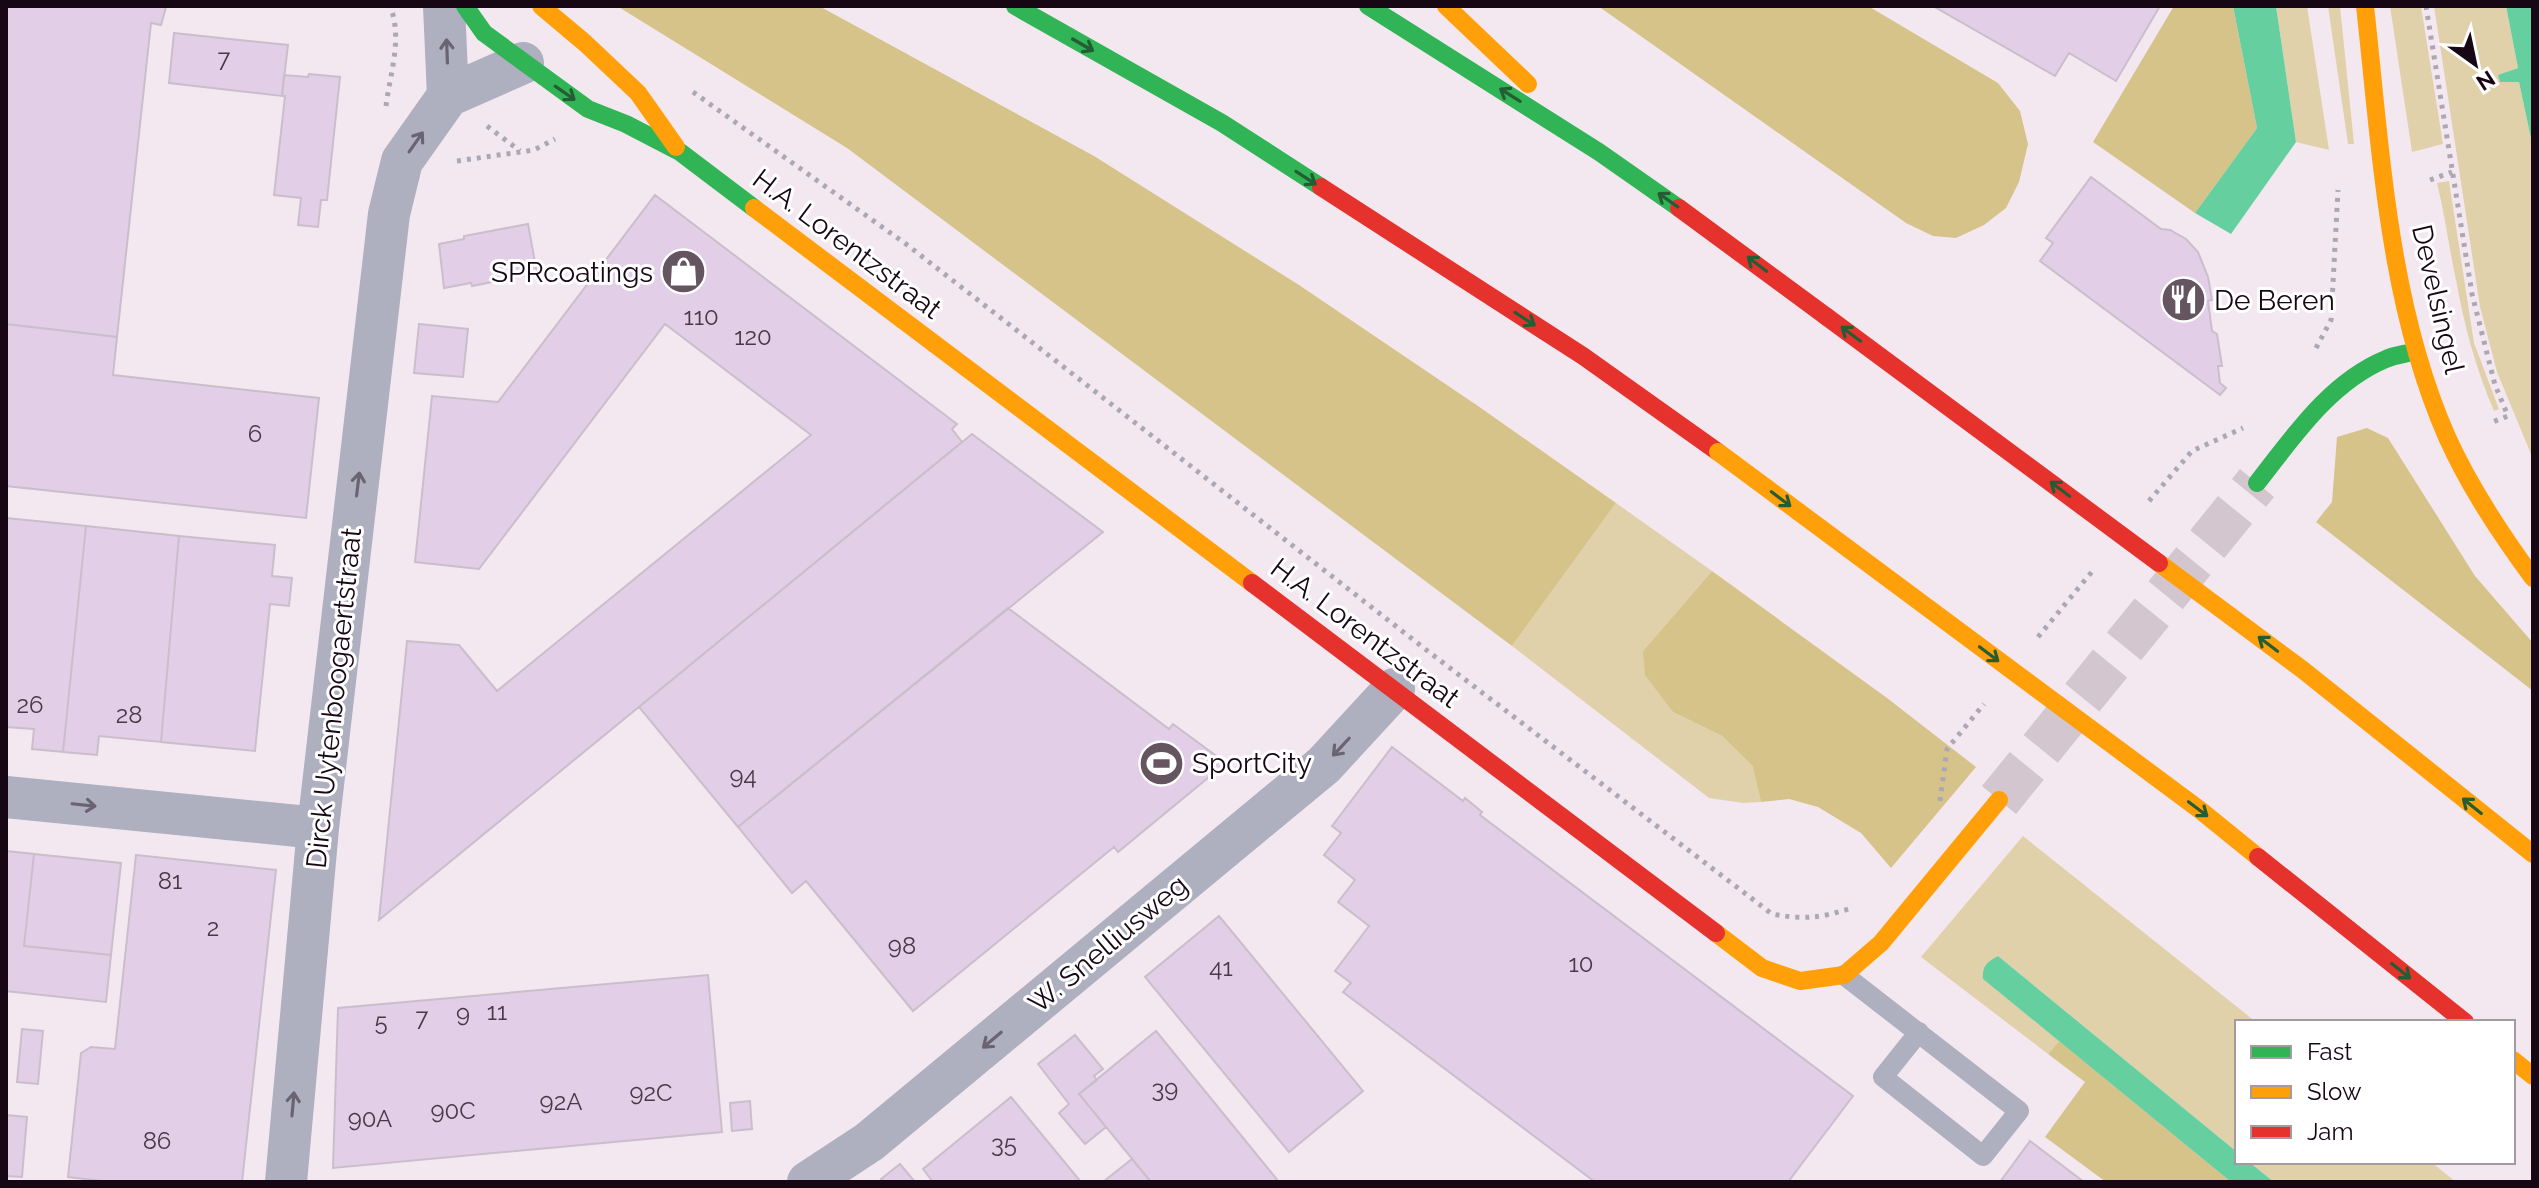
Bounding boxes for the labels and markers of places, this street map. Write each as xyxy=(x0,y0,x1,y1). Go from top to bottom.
shop icon: SPRcoatings xyxy=(660,248,708,296)
place label: SPRcoatings xyxy=(491,256,653,289)
restaurant icon: De Beren xyxy=(2159,276,2207,324)
place label: De Beren xyxy=(2214,284,2335,317)
sports icon: SportCity xyxy=(1137,739,1185,787)
place label: SportCity xyxy=(1192,747,1312,780)

